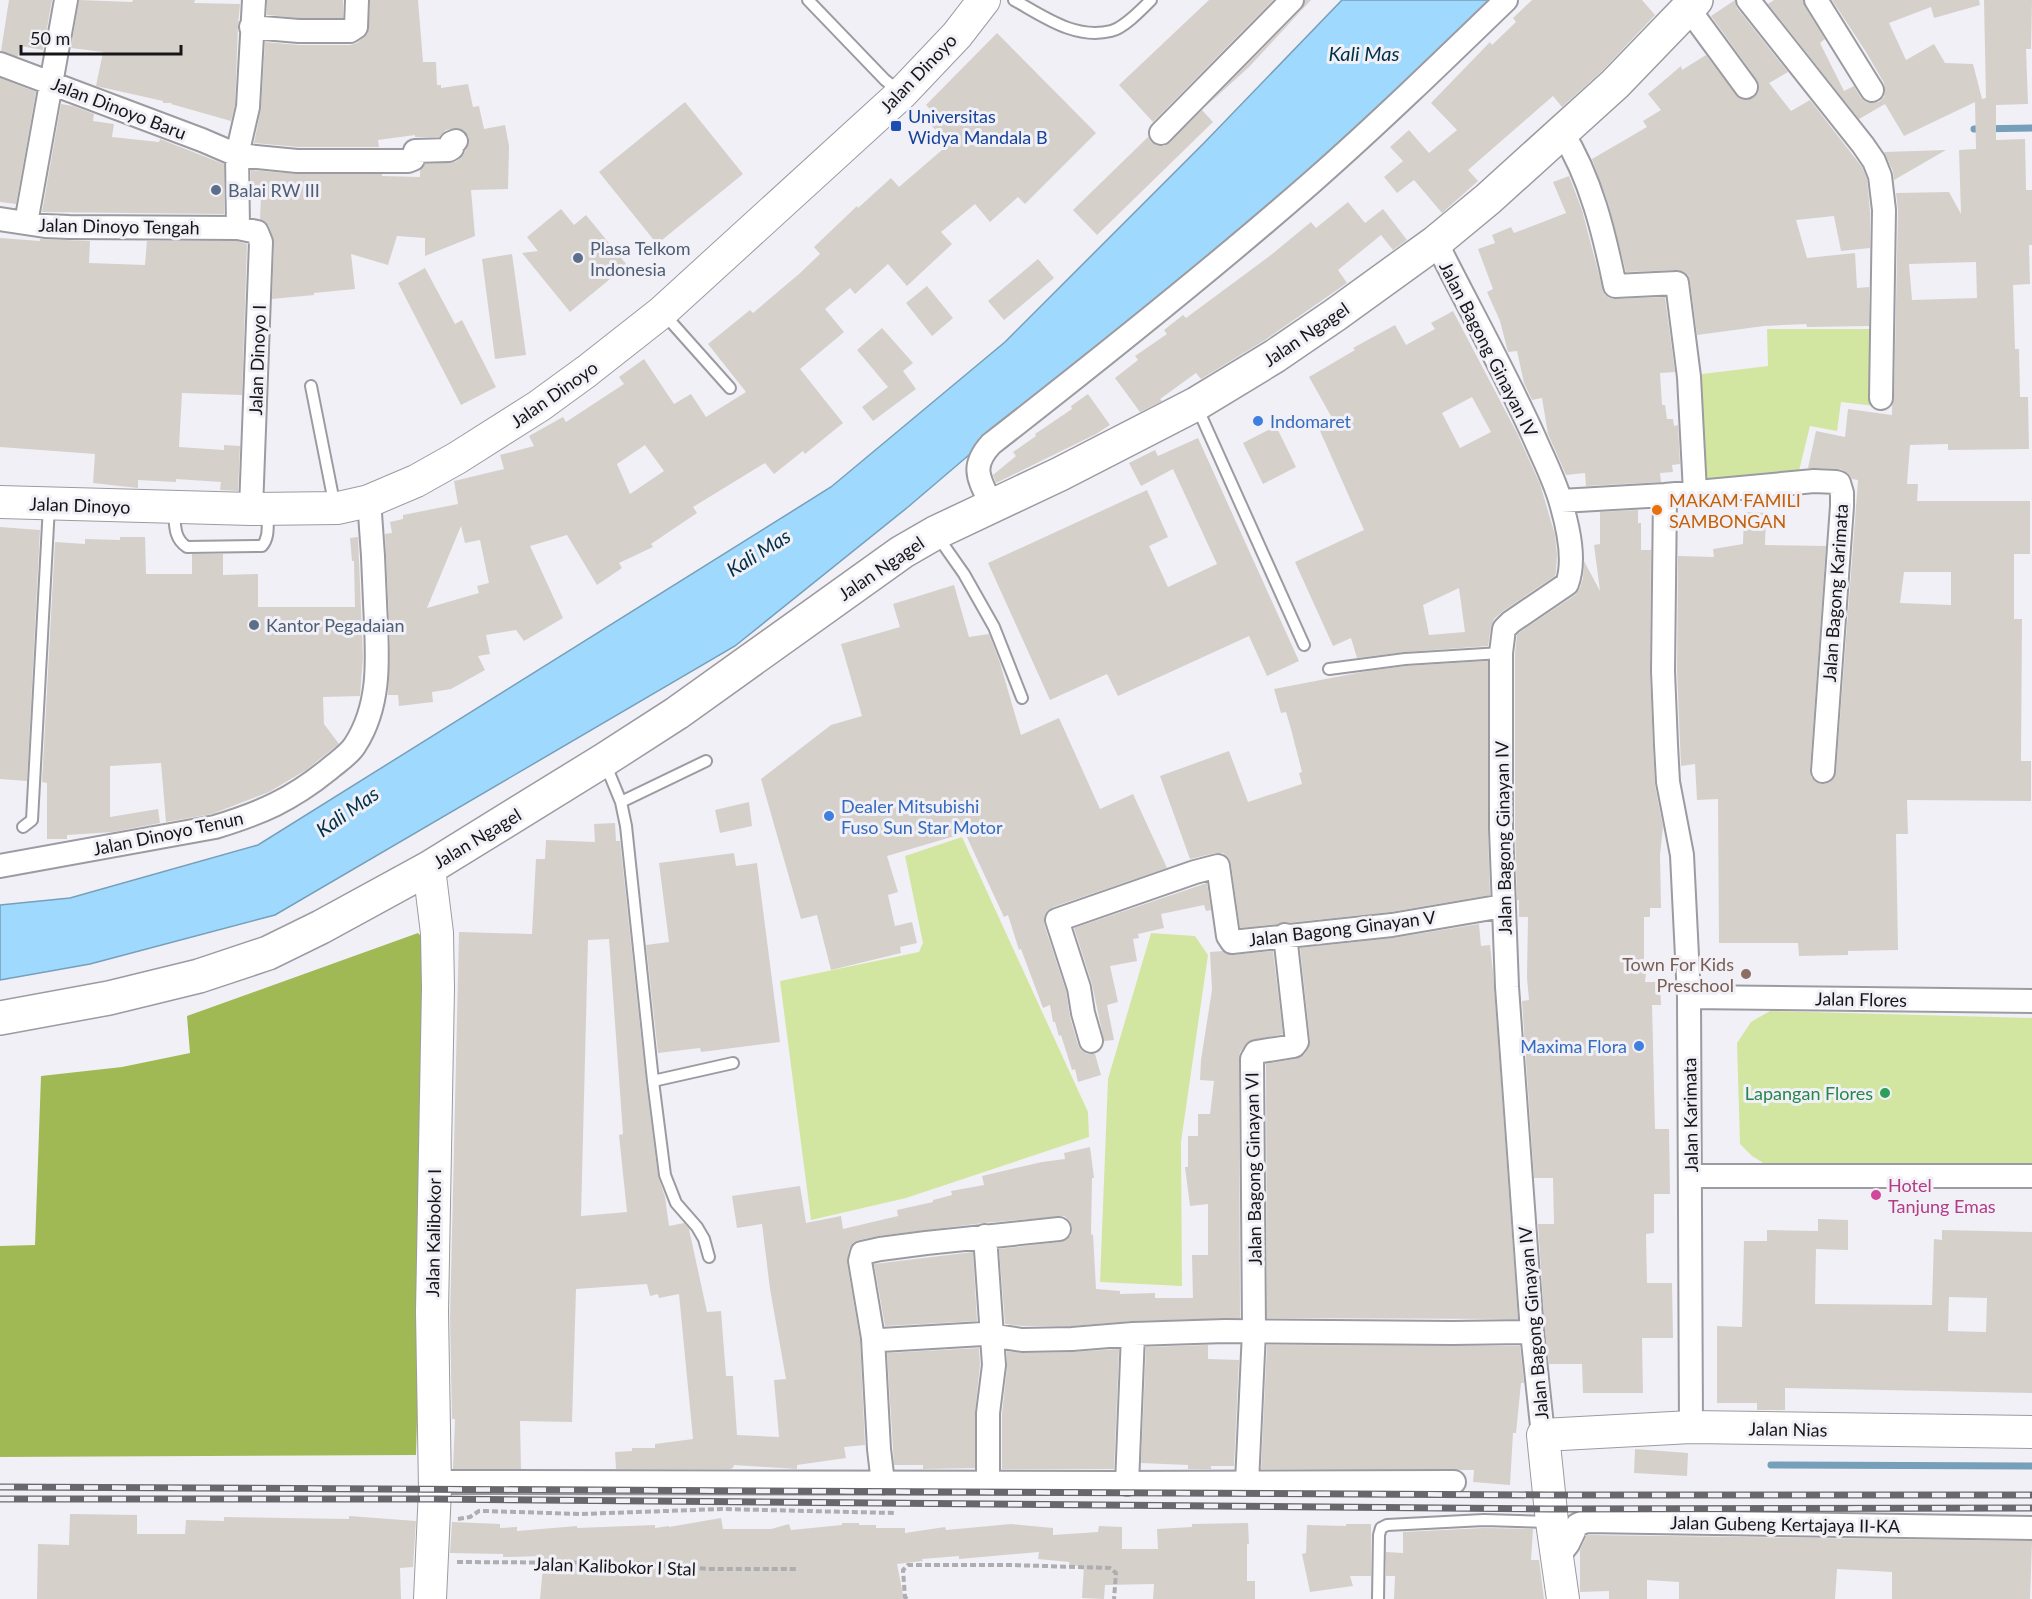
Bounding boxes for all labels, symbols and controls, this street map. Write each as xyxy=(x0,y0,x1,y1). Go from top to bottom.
scale bar xyxy=(21,18,182,56)
text: 50 m xyxy=(30,27,70,49)
street label: Jalan Dinoyo xyxy=(875,29,961,117)
water label: Kali Mas xyxy=(1329,41,1400,65)
street label: Jalan Dinoyo Baru xyxy=(48,72,190,144)
place label: Universitas Widya Mandala B xyxy=(908,105,1048,148)
marker: Universitas Widya Mandala B xyxy=(889,119,903,133)
place label: Balai RW III xyxy=(228,179,320,201)
marker: Balai RW III xyxy=(209,183,223,197)
street label: Jalan Dinoyo Tengah xyxy=(38,214,200,238)
place label: Plasa Telkom Indonesia xyxy=(590,237,691,280)
marker: Plasa Telkom Indonesia xyxy=(571,251,585,265)
street label: Jalan Bagong Ginayan IV xyxy=(1435,258,1543,441)
street label: Jalan Ngagel xyxy=(1259,297,1353,371)
street label: Jalan Dinoyo I xyxy=(244,304,270,416)
street label: Jalan Dinoyo xyxy=(506,356,602,432)
place label: Indomaret xyxy=(1270,410,1352,432)
marker: Indomaret xyxy=(1251,414,1265,428)
place label: MAKAM FAMILI SAMBONGAN xyxy=(1669,489,1801,532)
street label: Jalan Dinoyo xyxy=(29,492,131,518)
marker: MAKAM FAMILI SAMBONGAN xyxy=(1650,503,1664,517)
street label: Jalan Bagong Karimata xyxy=(1818,503,1852,683)
water label: Kali Mas xyxy=(722,523,794,581)
street label: Jalan Ngagel xyxy=(834,531,928,605)
place label: Kantor Pegadaian xyxy=(266,614,405,636)
marker: Kantor Pegadaian xyxy=(247,618,261,632)
street label: Jalan Bagong Ginayan IV xyxy=(1490,740,1516,935)
water label: Kali Mas xyxy=(311,781,383,841)
place label: Dealer Mitsubishi Fuso Sun Star Motor xyxy=(841,795,1003,838)
street label: Jalan Ngagel xyxy=(429,803,525,873)
street label: Jalan Dinoyo Tenun xyxy=(91,806,245,860)
marker: Dealer Mitsubishi Fuso Sun Star Motor xyxy=(822,809,836,823)
street label: Jalan Bagong Ginayan V xyxy=(1247,906,1438,950)
place label: Town For Kids Preschool xyxy=(1622,953,1734,996)
marker: Town For Kids Preschool xyxy=(1739,967,1753,981)
street label: Jalan Flores xyxy=(1815,987,1907,1011)
place label: Maxima Flora xyxy=(1520,1035,1627,1057)
marker: Maxima Flora xyxy=(1632,1039,1646,1053)
street label: Jalan Karimata xyxy=(1678,1057,1702,1173)
street label: Jalan Bagong Ginayan VI xyxy=(1240,1072,1266,1266)
place label: Lapangan Flores xyxy=(1745,1082,1873,1104)
marker: Lapangan Flores xyxy=(1878,1086,1892,1100)
street label: Jalan Kalibokor I xyxy=(421,1169,445,1297)
place label: Hotel Tanjung Emas xyxy=(1888,1174,1996,1217)
marker: Hotel Tanjung Emas xyxy=(1869,1188,1883,1202)
street label: Jalan Bagong Ginayan IV xyxy=(1514,1225,1552,1421)
street label: Jalan Nias xyxy=(1748,1417,1828,1441)
street label: Jalan Gubeng Kertajaya II-KA xyxy=(1670,1511,1901,1537)
street label: Jalan Kalibokor I Stal xyxy=(534,1552,696,1580)

